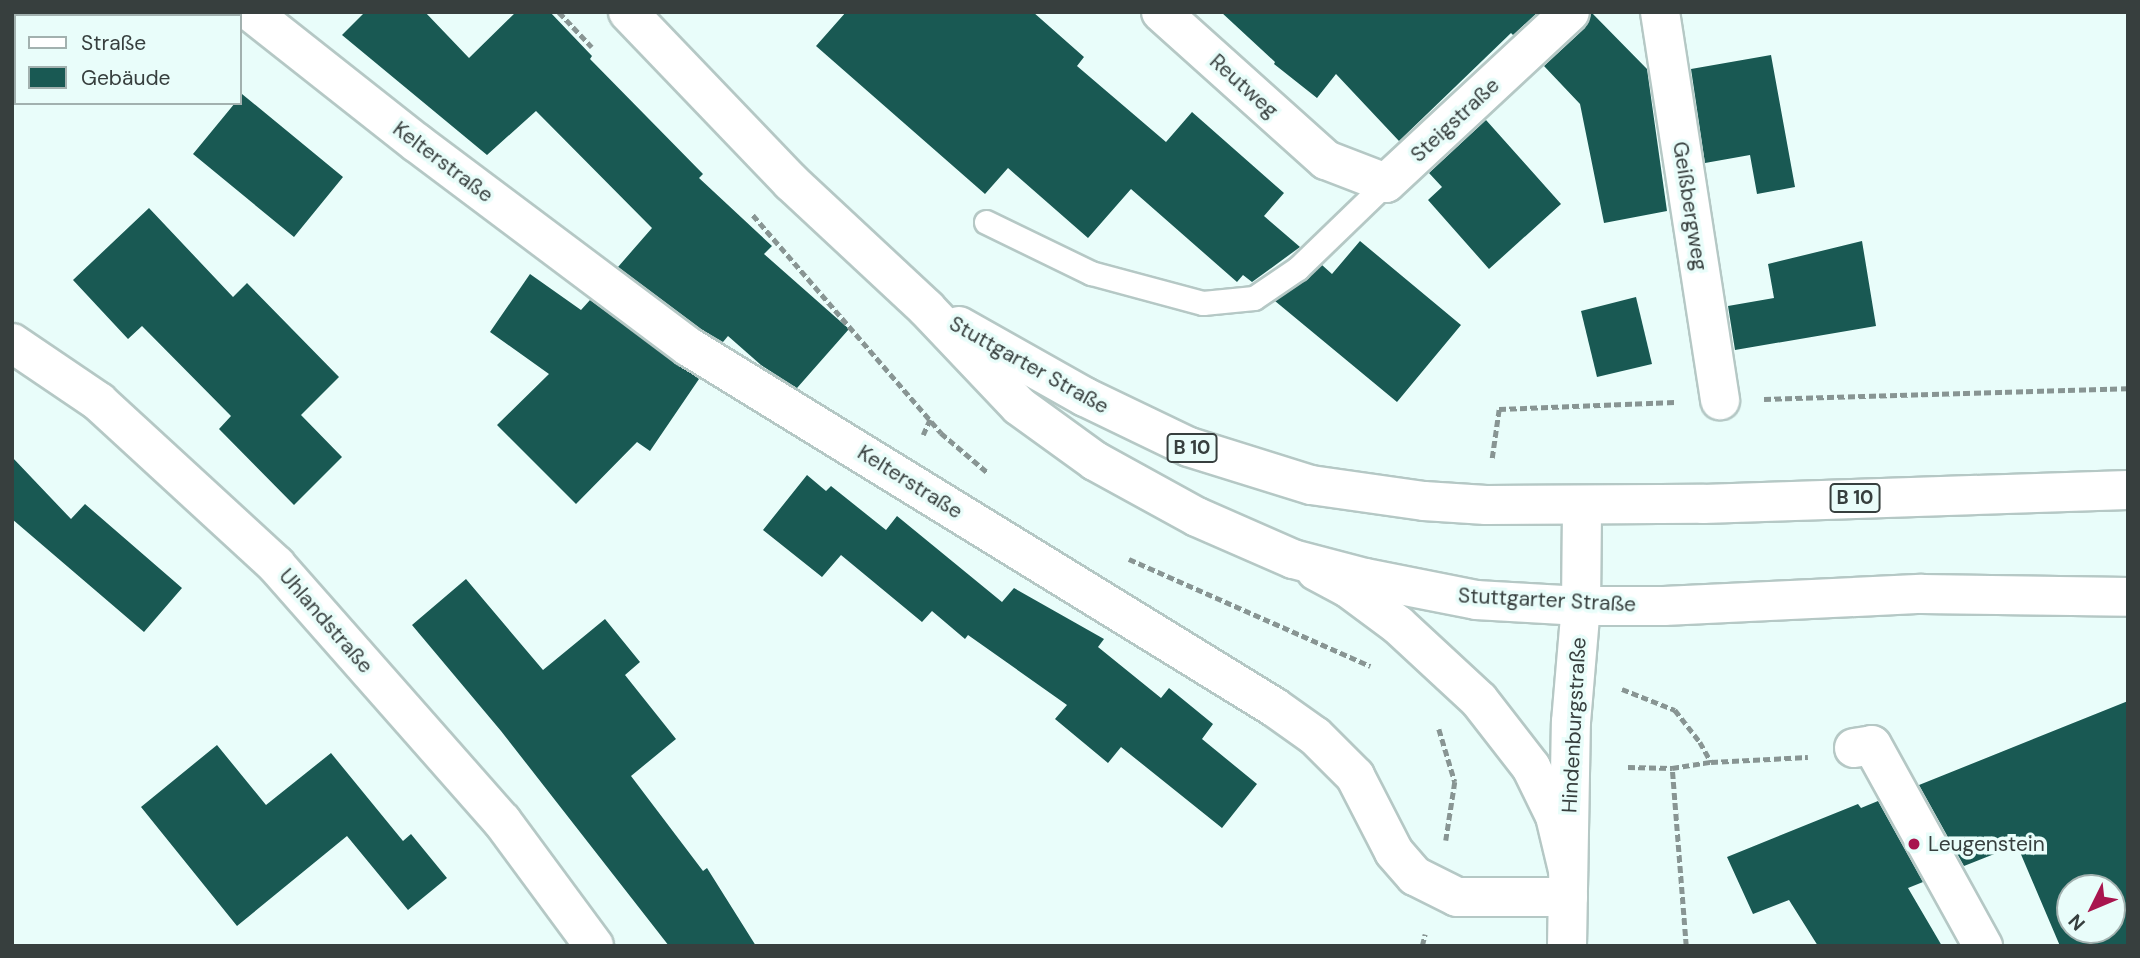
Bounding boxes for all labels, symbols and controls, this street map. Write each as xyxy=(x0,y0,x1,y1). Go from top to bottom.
legend xyxy=(14,14,242,105)
text: Straße xyxy=(81,29,146,57)
street label: Reutweg xyxy=(1205,49,1283,123)
text: Gebäude xyxy=(81,64,171,92)
street label: Steigstraße xyxy=(1406,73,1504,167)
street label: Kelterstraße xyxy=(388,116,498,208)
street label: Geißbergweg xyxy=(1667,140,1713,272)
street label: Stuttgarter Straße xyxy=(945,311,1113,419)
road number: B 10 xyxy=(1166,432,1218,463)
street label: Kelterstraße xyxy=(853,440,967,524)
road number: B 10 xyxy=(1829,482,1881,513)
street label: Uhlandstraße xyxy=(274,564,378,678)
street label: Stuttgarter Straße xyxy=(1457,583,1637,617)
street label: Hindenburgstraße xyxy=(1557,636,1591,814)
place label: Leugenstein xyxy=(1928,831,2045,857)
marker: Leugenstein xyxy=(1906,836,1922,852)
north arrow xyxy=(2056,874,2126,944)
text: N xyxy=(2063,909,2091,936)

